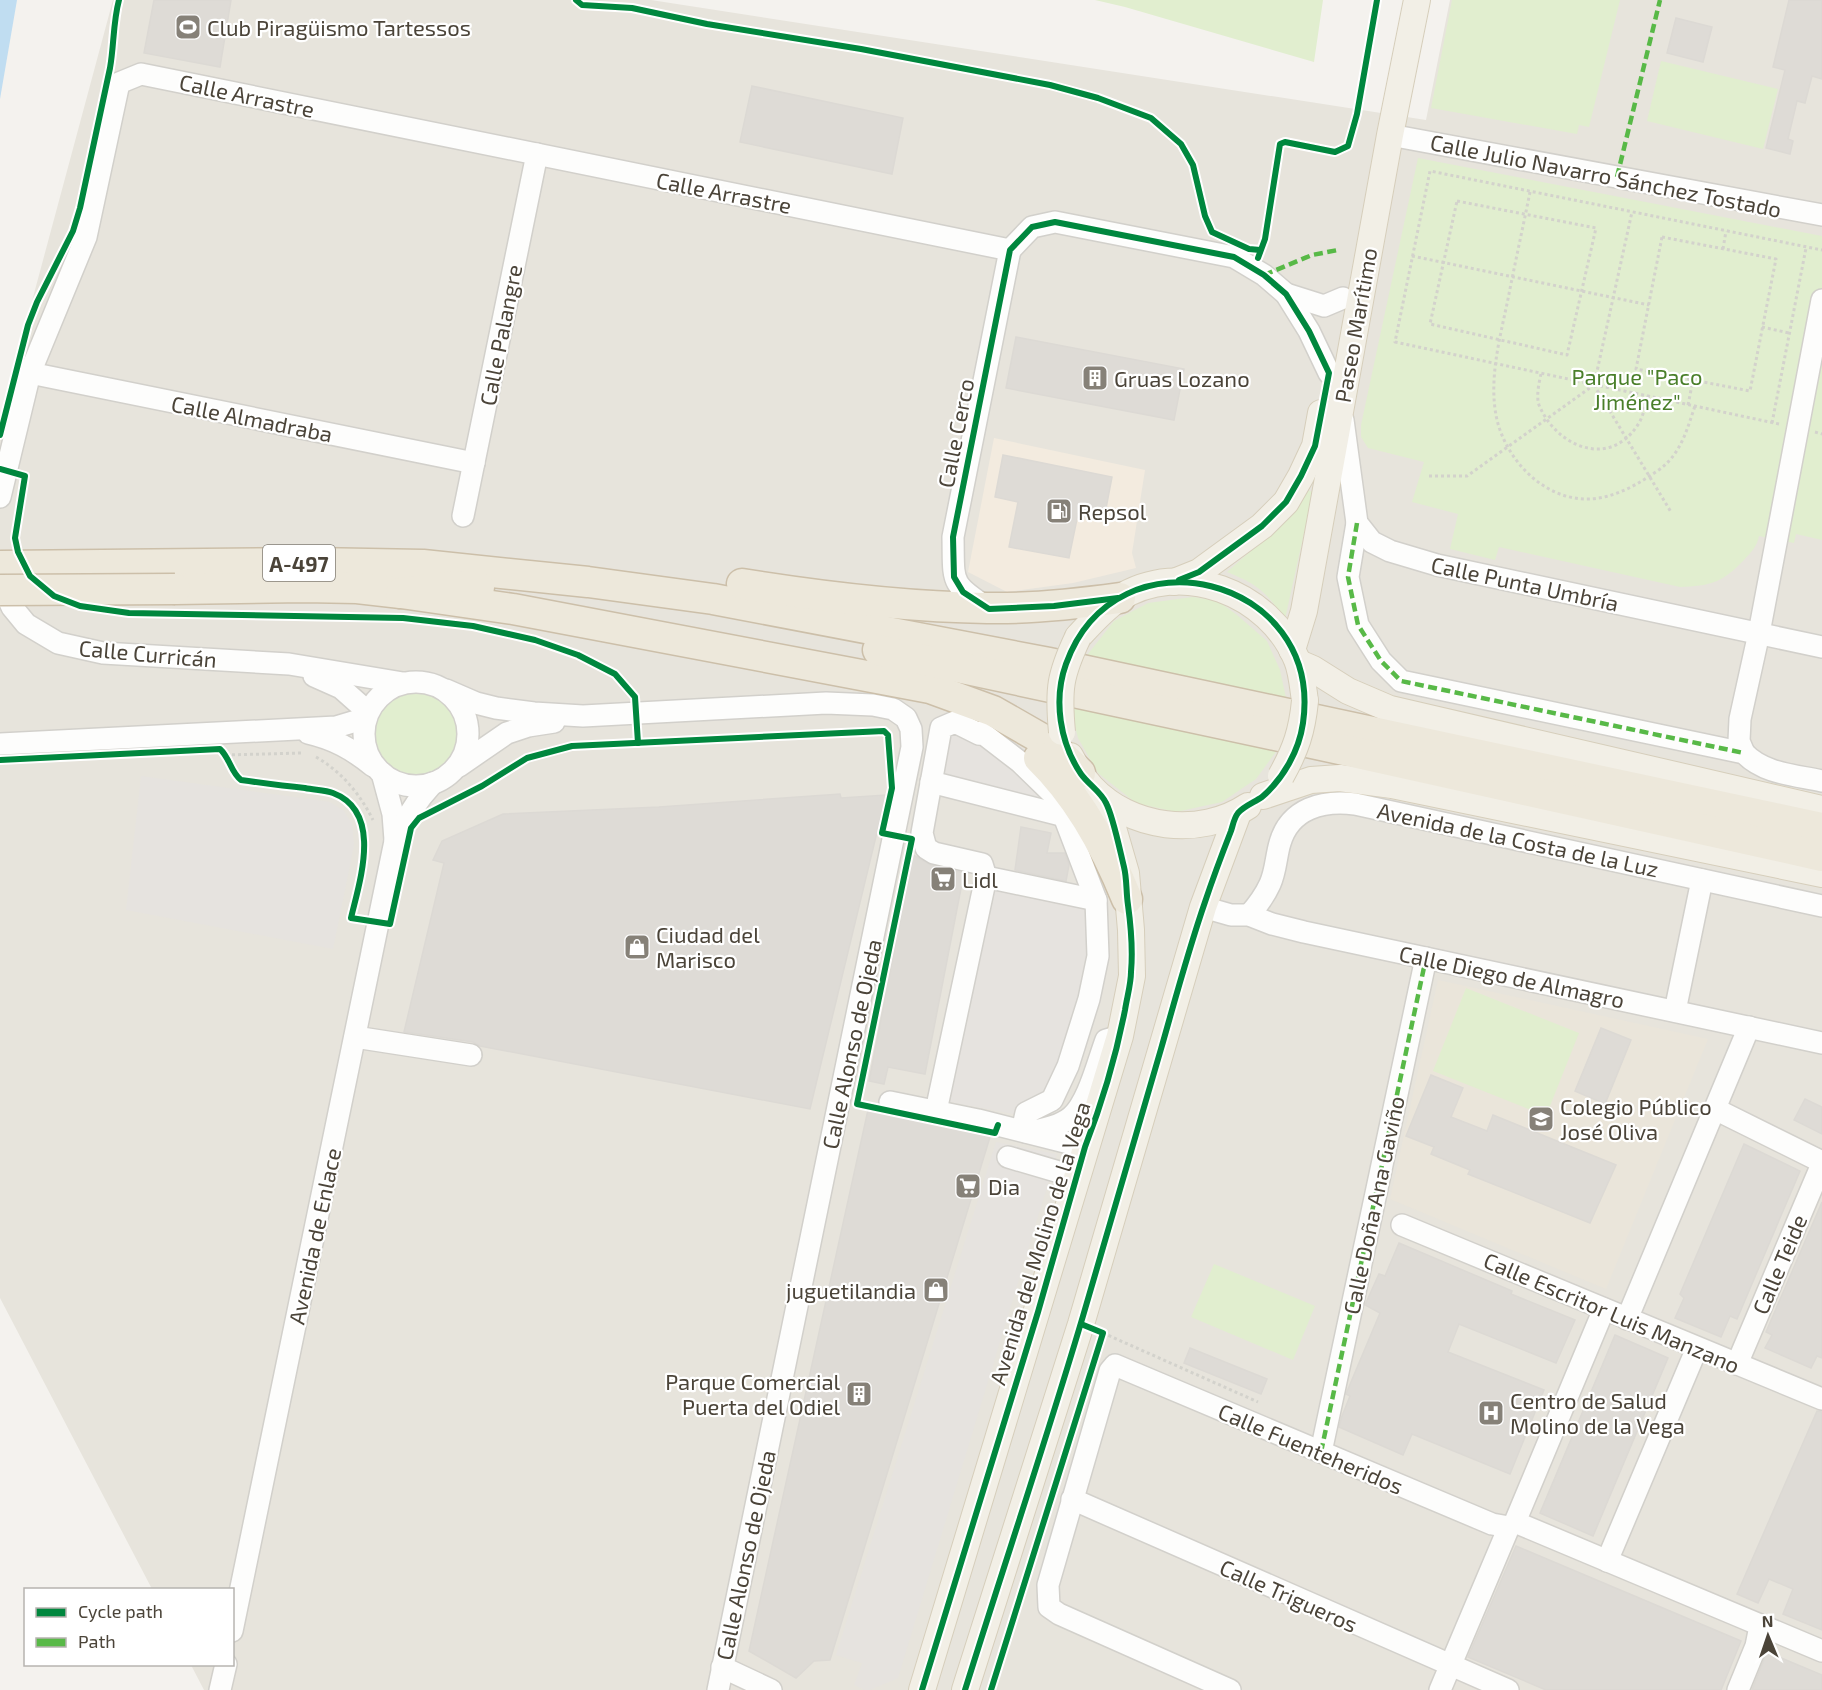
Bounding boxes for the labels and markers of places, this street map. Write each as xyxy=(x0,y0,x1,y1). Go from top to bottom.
sports icon: Club Piragüismo Tartessos xyxy=(173,12,203,42)
place label: Club Piragüismo Tartessos xyxy=(207,14,471,40)
building icon: Gruas Lozano xyxy=(1080,363,1110,393)
place label: Gruas Lozano xyxy=(1114,365,1250,391)
fuel station icon: Repsol xyxy=(1044,496,1074,526)
place label: Repsol xyxy=(1078,498,1147,524)
supermarket icon: Lidl xyxy=(928,864,958,894)
place label: Lidl xyxy=(962,866,998,892)
place label: Ciudad del Marisco xyxy=(656,921,760,972)
shop icon: Ciudad del Marisco xyxy=(622,932,652,962)
place label: Colegio Público José Oliva xyxy=(1560,1093,1712,1144)
school or university icon: Colegio Público José Oliva xyxy=(1526,1104,1556,1134)
supermarket icon: Dia xyxy=(953,1171,983,1201)
place label: Dia xyxy=(988,1173,1020,1199)
shop icon: juguetilandia xyxy=(921,1275,951,1305)
place label: juguetilandia xyxy=(786,1277,916,1304)
place label: Parque Comercial Puerta del Odiel xyxy=(665,1368,840,1419)
building icon: Parque Comercial Puerta del Odiel xyxy=(844,1379,874,1409)
place label: Centro de Salud Molino de la Vega xyxy=(1510,1387,1685,1438)
hospital icon: Centro de Salud Molino de la Vega xyxy=(1476,1398,1506,1428)

